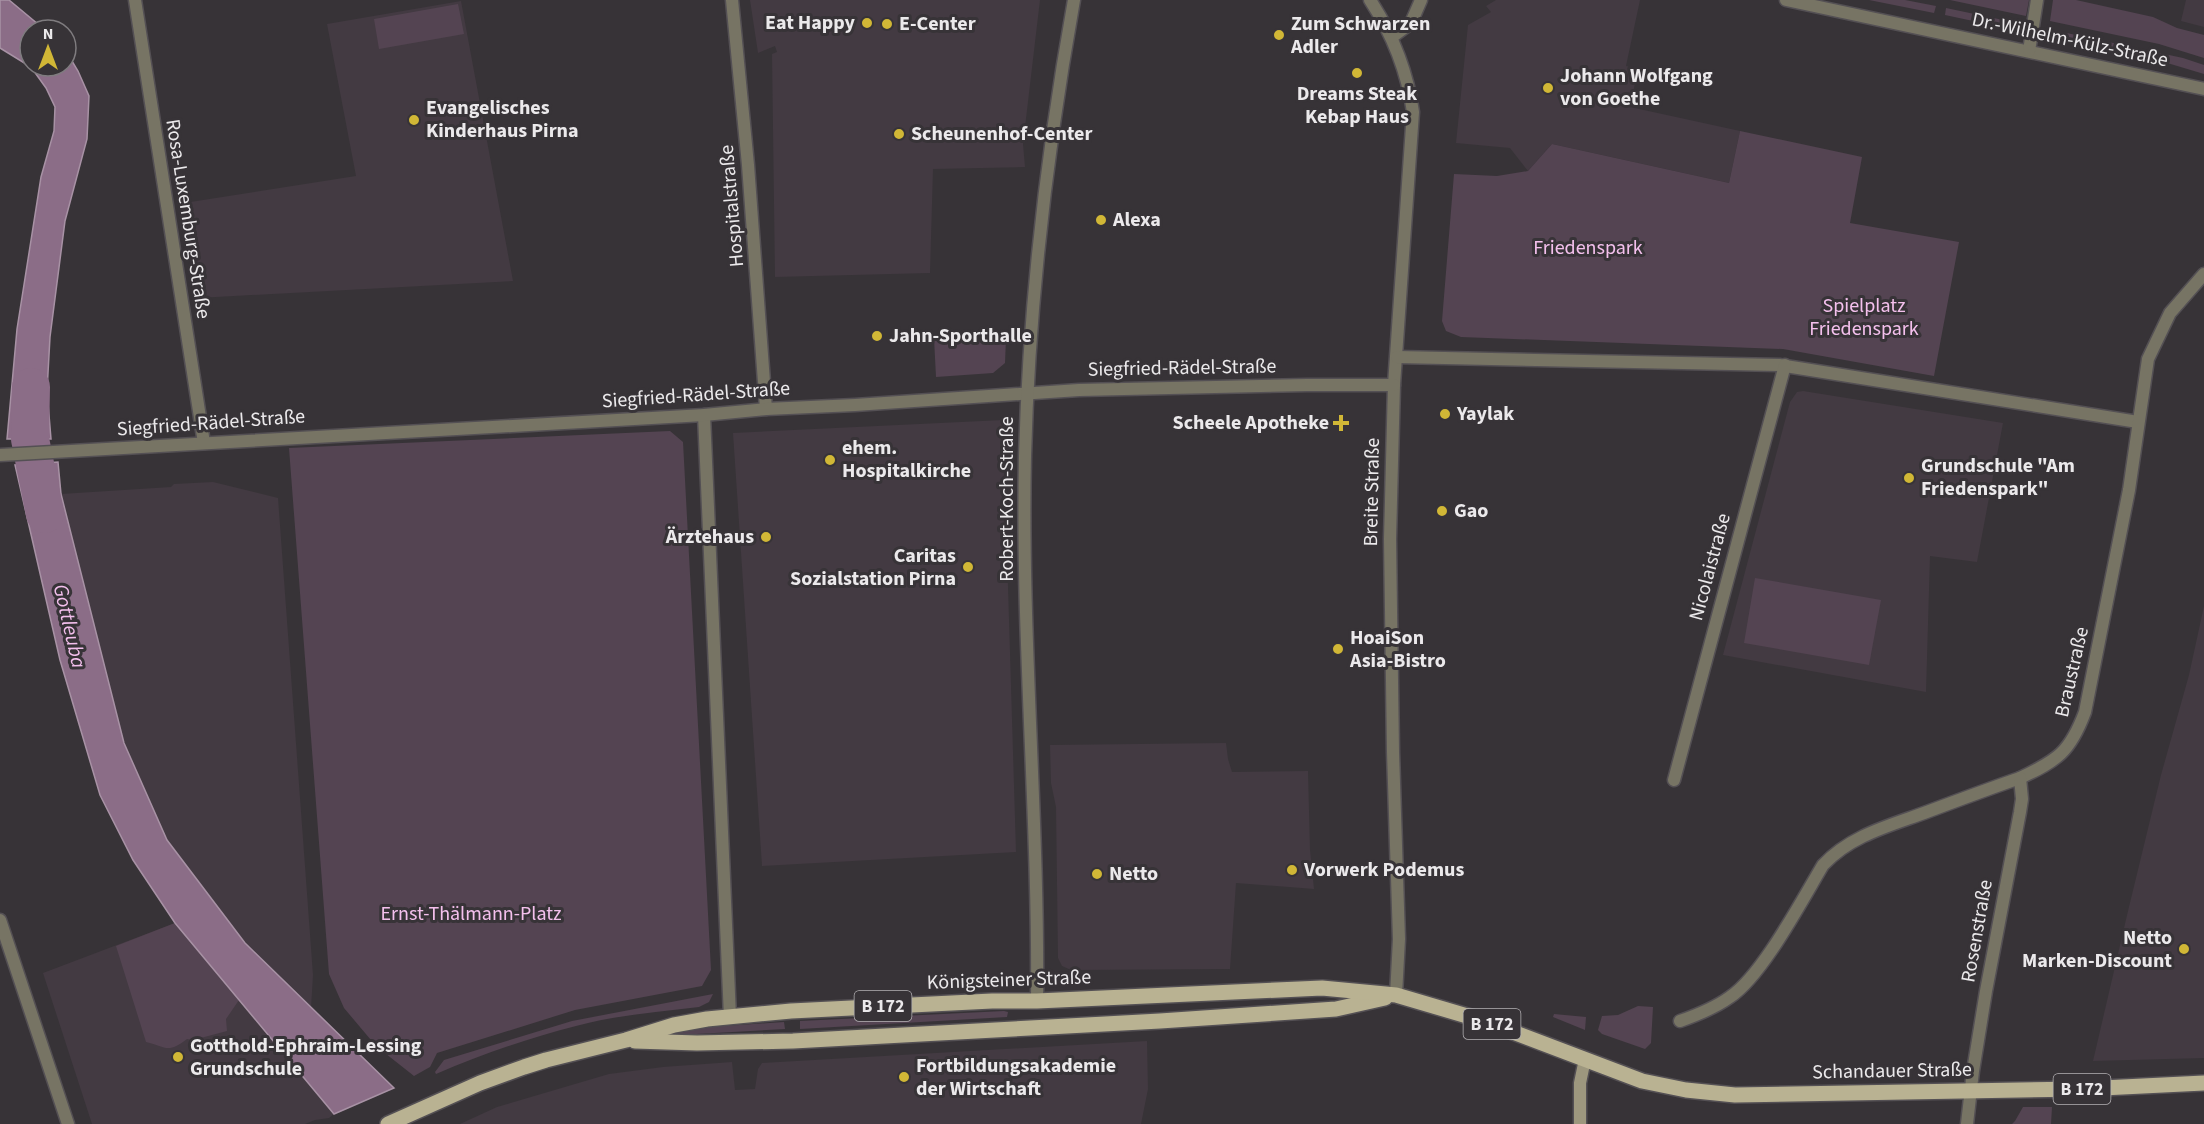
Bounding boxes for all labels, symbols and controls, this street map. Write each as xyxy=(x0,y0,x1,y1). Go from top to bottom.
street label: Dr.-Wilhelm-Külz-Straße xyxy=(1969,6,2171,74)
place label: Eat Happy xyxy=(765,9,856,37)
place label: E-Center xyxy=(899,10,976,38)
place label: Zum Schwarzen Adler xyxy=(1290,10,1430,61)
marker: Eat Happy xyxy=(860,16,874,30)
marker: E-Center xyxy=(880,17,894,31)
north arrow xyxy=(18,18,78,78)
text: N xyxy=(43,23,53,45)
marker: Zum Schwarzen Adler xyxy=(1272,28,1286,42)
place label: Johann Wolfgang von Goethe xyxy=(1560,62,1713,113)
marker: Dreams Steak Kebap Haus xyxy=(1350,66,1364,80)
place label: Dreams Steak Kebap Haus xyxy=(1297,80,1417,131)
marker: Johann Wolfgang von Goethe xyxy=(1541,81,1555,95)
place label: Evangelisches Kinderhaus Pirna xyxy=(426,94,579,145)
marker: Evangelisches Kinderhaus Pirna xyxy=(407,113,421,127)
street label: Rosa-Luxemburg-Straße xyxy=(158,117,218,321)
place label: Scheunenhof-Center xyxy=(911,120,1092,148)
marker: Scheunenhof-Center xyxy=(892,127,906,141)
street label: Hospitalstraße xyxy=(713,144,751,268)
place label: Alexa xyxy=(1112,206,1161,234)
marker: Alexa xyxy=(1094,213,1108,227)
park label: Friedenspark xyxy=(1533,234,1643,262)
park label: Spielplatz Friedenspark xyxy=(1809,292,1919,343)
place label: Jahn-Sporthalle xyxy=(889,322,1032,350)
marker: Jahn-Sporthalle xyxy=(870,329,884,343)
street label: Siegfried-Rädel-Straße xyxy=(1087,352,1277,384)
street label: Siegfried-Rädel-Straße xyxy=(601,374,791,416)
place label: Yaylak xyxy=(1456,400,1514,428)
street label: Siegfried-Rädel-Straße xyxy=(116,402,306,444)
marker: Yaylak xyxy=(1438,407,1452,421)
place label: Scheele Apotheke xyxy=(1173,409,1329,437)
street label: Robert-Koch-Straße xyxy=(993,416,1021,582)
marker: Scheele Apotheke xyxy=(1334,416,1348,430)
place label: ehem. Hospitalkirche xyxy=(842,434,971,485)
street label: Breite Straße xyxy=(1357,437,1387,547)
place label: Grundschule "Am Friedenspark" xyxy=(1921,452,2075,503)
marker: ehem. Hospitalkirche xyxy=(823,453,837,467)
marker: Grundschule "Am Friedenspark" xyxy=(1902,471,1916,485)
place label: Gao xyxy=(1454,497,1488,525)
marker: Gao xyxy=(1435,504,1449,518)
street label: Nicolaistraße xyxy=(1682,510,1738,624)
place label: Ärztehaus xyxy=(665,523,754,551)
marker: Ärztehaus xyxy=(759,530,773,544)
place label: Caritas Sozialstation Pirna xyxy=(790,542,956,593)
marker: Caritas Sozialstation Pirna xyxy=(961,560,975,574)
water label: Gottleuba xyxy=(46,581,94,671)
place label: HoaiSon Asia-Bistro xyxy=(1349,624,1446,675)
street label: Braustraße xyxy=(2048,624,2096,720)
marker: HoaiSon Asia-Bistro xyxy=(1331,642,1345,656)
place label: Vorwerk Podemus xyxy=(1303,856,1464,884)
place label: Netto xyxy=(1109,860,1158,888)
marker: Vorwerk Podemus xyxy=(1285,863,1299,877)
marker: Netto xyxy=(1090,867,1104,881)
street label: Rosenstraße xyxy=(1954,877,2000,985)
park label: Ernst-Thälmann-Platz xyxy=(381,900,561,928)
place label: Netto Marken-Discount xyxy=(2022,924,2172,975)
marker: Netto Marken-Discount xyxy=(2177,942,2191,956)
street label: Königsteiner Straße xyxy=(926,963,1092,997)
road number: B 172 xyxy=(854,991,912,1021)
road number: B 172 xyxy=(1464,1009,1520,1039)
place label: Gotthold-Ephraim-Lessing Grundschule xyxy=(190,1032,422,1083)
marker: Gotthold-Ephraim-Lessing Grundschule xyxy=(171,1050,185,1064)
place label: Fortbildungsakademie der Wirtschaft xyxy=(916,1052,1116,1103)
street label: Schandauer Straße xyxy=(1812,1056,1972,1086)
marker: Fortbildungsakademie der Wirtschaft xyxy=(897,1070,911,1084)
road number: B 172 xyxy=(2054,1074,2110,1104)

